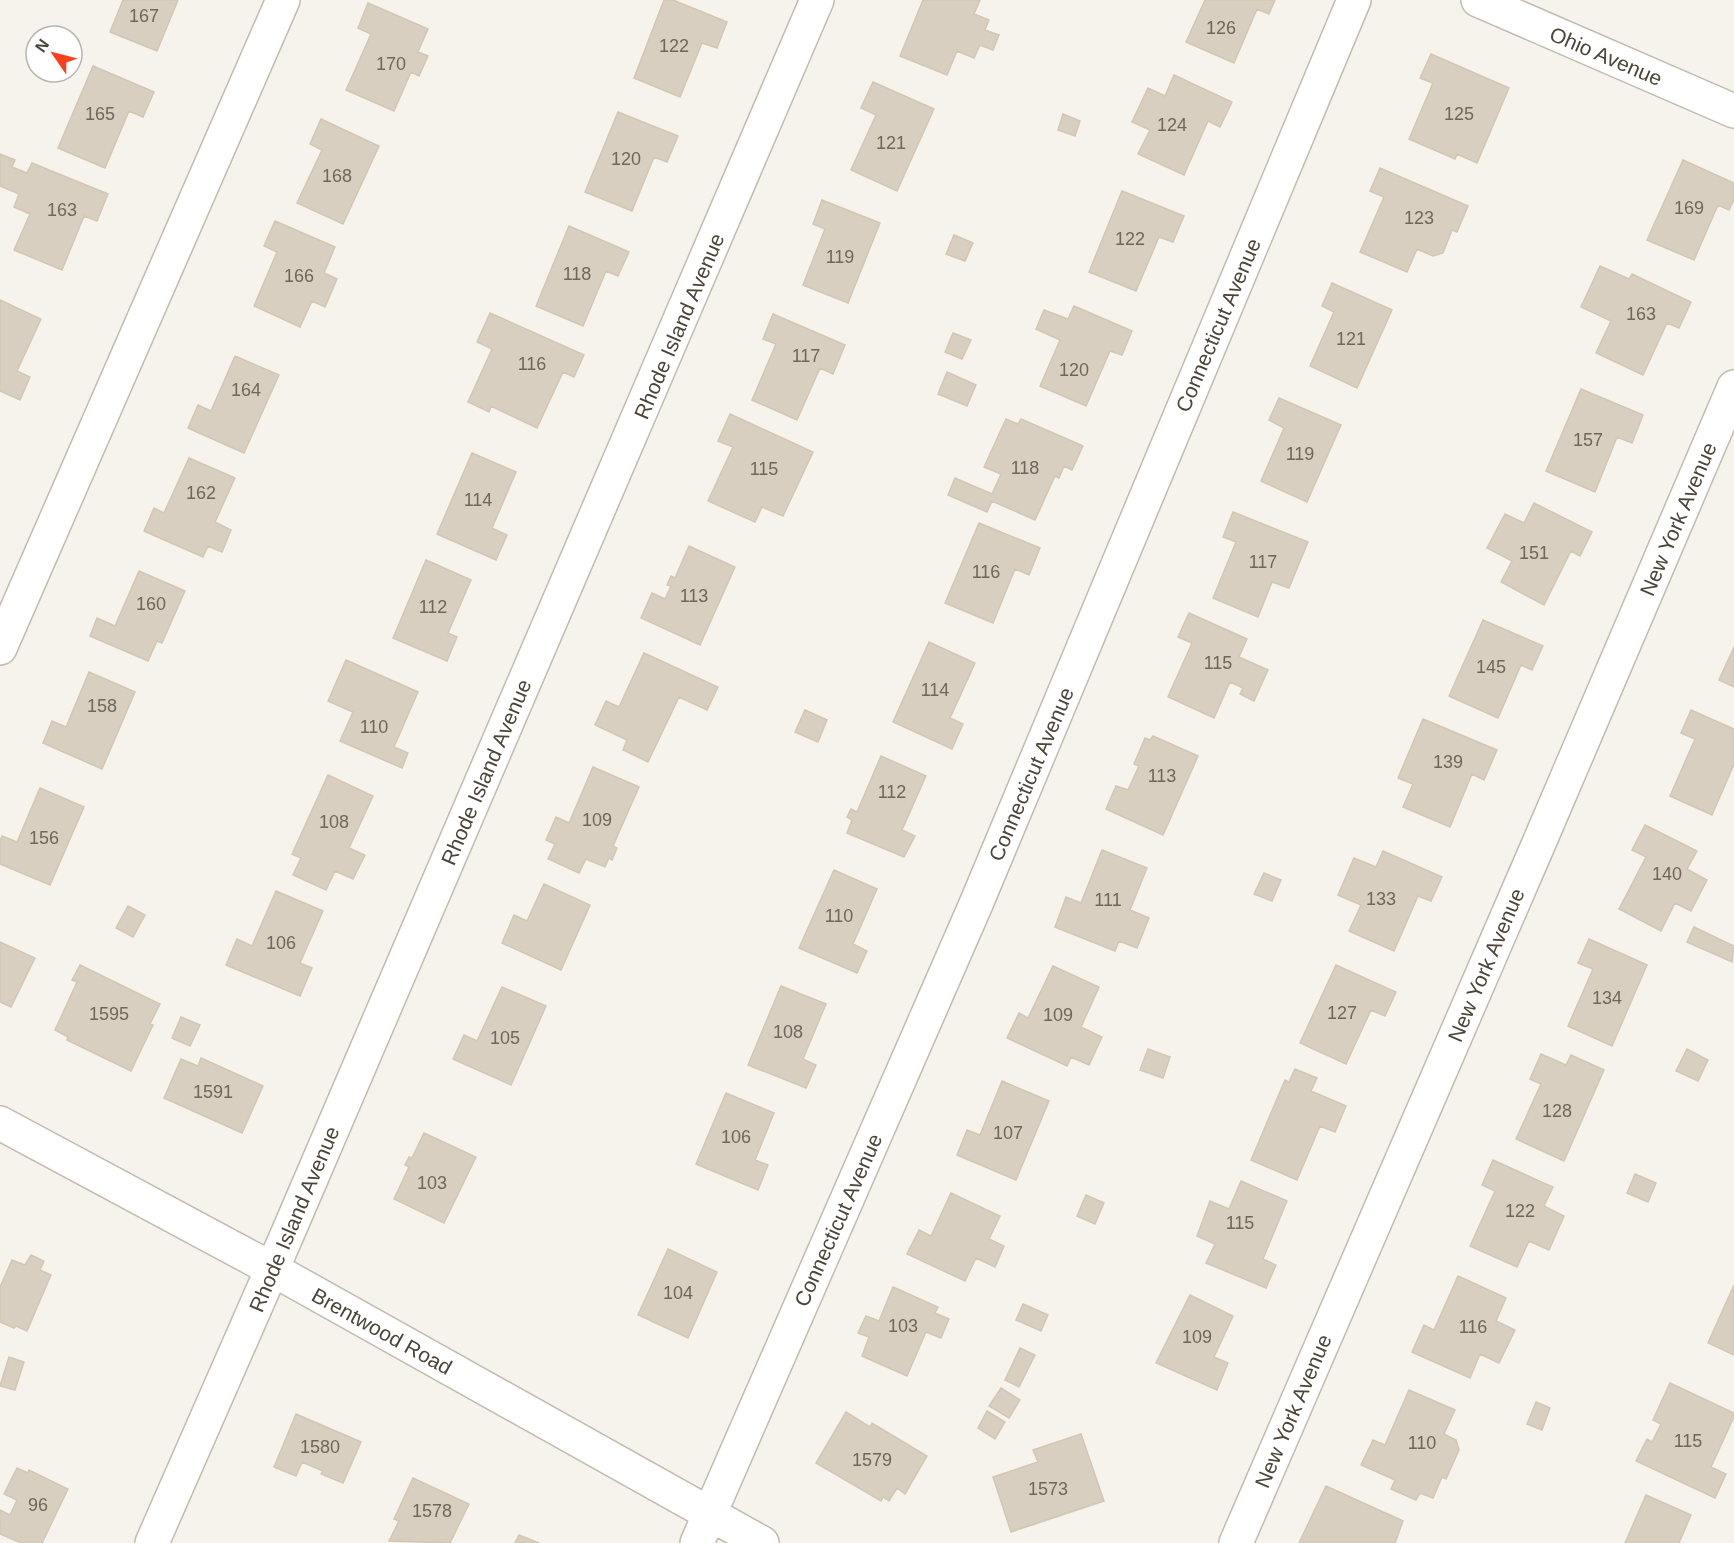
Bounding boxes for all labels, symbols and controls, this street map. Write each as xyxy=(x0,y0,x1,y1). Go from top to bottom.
house number: 167 xyxy=(129,6,159,26)
house number: 126 xyxy=(1206,18,1236,38)
street label: Ohio Avenue xyxy=(1546,22,1666,90)
north arrow xyxy=(24,24,84,84)
text: N xyxy=(32,36,52,55)
house number: 122 xyxy=(659,36,689,56)
house number: 170 xyxy=(376,54,406,74)
house number: 165 xyxy=(85,104,115,124)
house number: 125 xyxy=(1444,104,1474,124)
house number: 124 xyxy=(1157,115,1187,135)
house number: 121 xyxy=(876,133,906,153)
house number: 120 xyxy=(611,149,641,169)
house number: 168 xyxy=(322,166,352,186)
house number: 169 xyxy=(1674,198,1704,218)
house number: 163 xyxy=(47,200,77,220)
house number: 123 xyxy=(1404,208,1434,228)
house number: 122 xyxy=(1115,229,1145,249)
street label: Rhode Island Avenue xyxy=(629,230,729,422)
street label: Connecticut Avenue xyxy=(1171,235,1265,415)
house number: 119 xyxy=(826,247,854,267)
house number: 118 xyxy=(563,264,591,284)
house number: 166 xyxy=(284,266,314,286)
house number: 163 xyxy=(1626,304,1656,324)
house number: 121 xyxy=(1336,329,1366,349)
house number: 117 xyxy=(792,346,820,366)
house number: 116 xyxy=(518,354,546,374)
house number: 120 xyxy=(1059,360,1089,380)
house number: 164 xyxy=(231,380,261,400)
house number: 157 xyxy=(1573,430,1603,450)
street label: New York Avenue xyxy=(1635,439,1721,599)
house number: 119 xyxy=(1286,444,1314,464)
house number: 118 xyxy=(1011,458,1039,478)
house number: 115 xyxy=(750,459,778,479)
house number: 162 xyxy=(186,483,216,503)
house number: 114 xyxy=(464,490,492,510)
house number: 151 xyxy=(1519,543,1549,563)
house number: 117 xyxy=(1249,552,1277,572)
house number: 116 xyxy=(972,562,1000,582)
house number: 113 xyxy=(680,586,708,606)
house number: 160 xyxy=(136,594,166,614)
house number: 112 xyxy=(419,597,447,617)
house number: 115 xyxy=(1204,653,1232,673)
house number: 145 xyxy=(1476,657,1506,677)
street label: Rhode Island Avenue xyxy=(436,676,536,868)
house number: 114 xyxy=(921,680,949,700)
street label: Connecticut Avenue xyxy=(984,684,1078,864)
house number: 158 xyxy=(87,696,117,716)
house number: 110 xyxy=(360,717,388,737)
house number: 139 xyxy=(1433,752,1463,772)
house number: 113 xyxy=(1148,766,1176,786)
house number: 112 xyxy=(878,782,906,802)
house number: 109 xyxy=(582,810,612,830)
house number: 108 xyxy=(319,812,349,832)
house number: 156 xyxy=(29,828,59,848)
house number: 140 xyxy=(1652,864,1682,884)
street label: New York Avenue xyxy=(1443,885,1529,1045)
house number: 133 xyxy=(1366,889,1396,909)
house number: 111 xyxy=(1094,890,1122,910)
house number: 110 xyxy=(825,906,853,926)
house number: 106 xyxy=(266,933,296,953)
house number: 134 xyxy=(1592,988,1622,1008)
house number: 127 xyxy=(1327,1003,1357,1023)
house number: 1595 xyxy=(89,1004,129,1024)
house number: 109 xyxy=(1043,1005,1073,1025)
house number: 108 xyxy=(773,1022,803,1042)
house number: 105 xyxy=(490,1028,520,1048)
house number: 1591 xyxy=(193,1082,233,1102)
house number: 128 xyxy=(1542,1101,1572,1121)
street label: Rhode Island Avenue xyxy=(244,1123,344,1315)
house number: 107 xyxy=(993,1123,1023,1143)
house number: 106 xyxy=(721,1127,751,1147)
street label: Connecticut Avenue xyxy=(790,1130,886,1310)
house number: 103 xyxy=(417,1173,447,1193)
house number: 122 xyxy=(1505,1201,1535,1221)
house number: 115 xyxy=(1226,1213,1254,1233)
street label: Brentwood Road xyxy=(308,1283,456,1379)
house number: 104 xyxy=(663,1283,693,1303)
house number: 103 xyxy=(888,1316,918,1336)
house number: 116 xyxy=(1459,1317,1487,1337)
house number: 109 xyxy=(1182,1327,1212,1347)
street label: New York Avenue xyxy=(1250,1331,1336,1491)
house number: 115 xyxy=(1674,1431,1702,1451)
house number: 110 xyxy=(1408,1433,1436,1453)
house number: 1580 xyxy=(300,1437,340,1457)
house number: 1579 xyxy=(852,1450,892,1470)
house number: 1573 xyxy=(1028,1479,1068,1499)
house number: 96 xyxy=(28,1495,48,1515)
house number: 1578 xyxy=(412,1501,452,1521)

